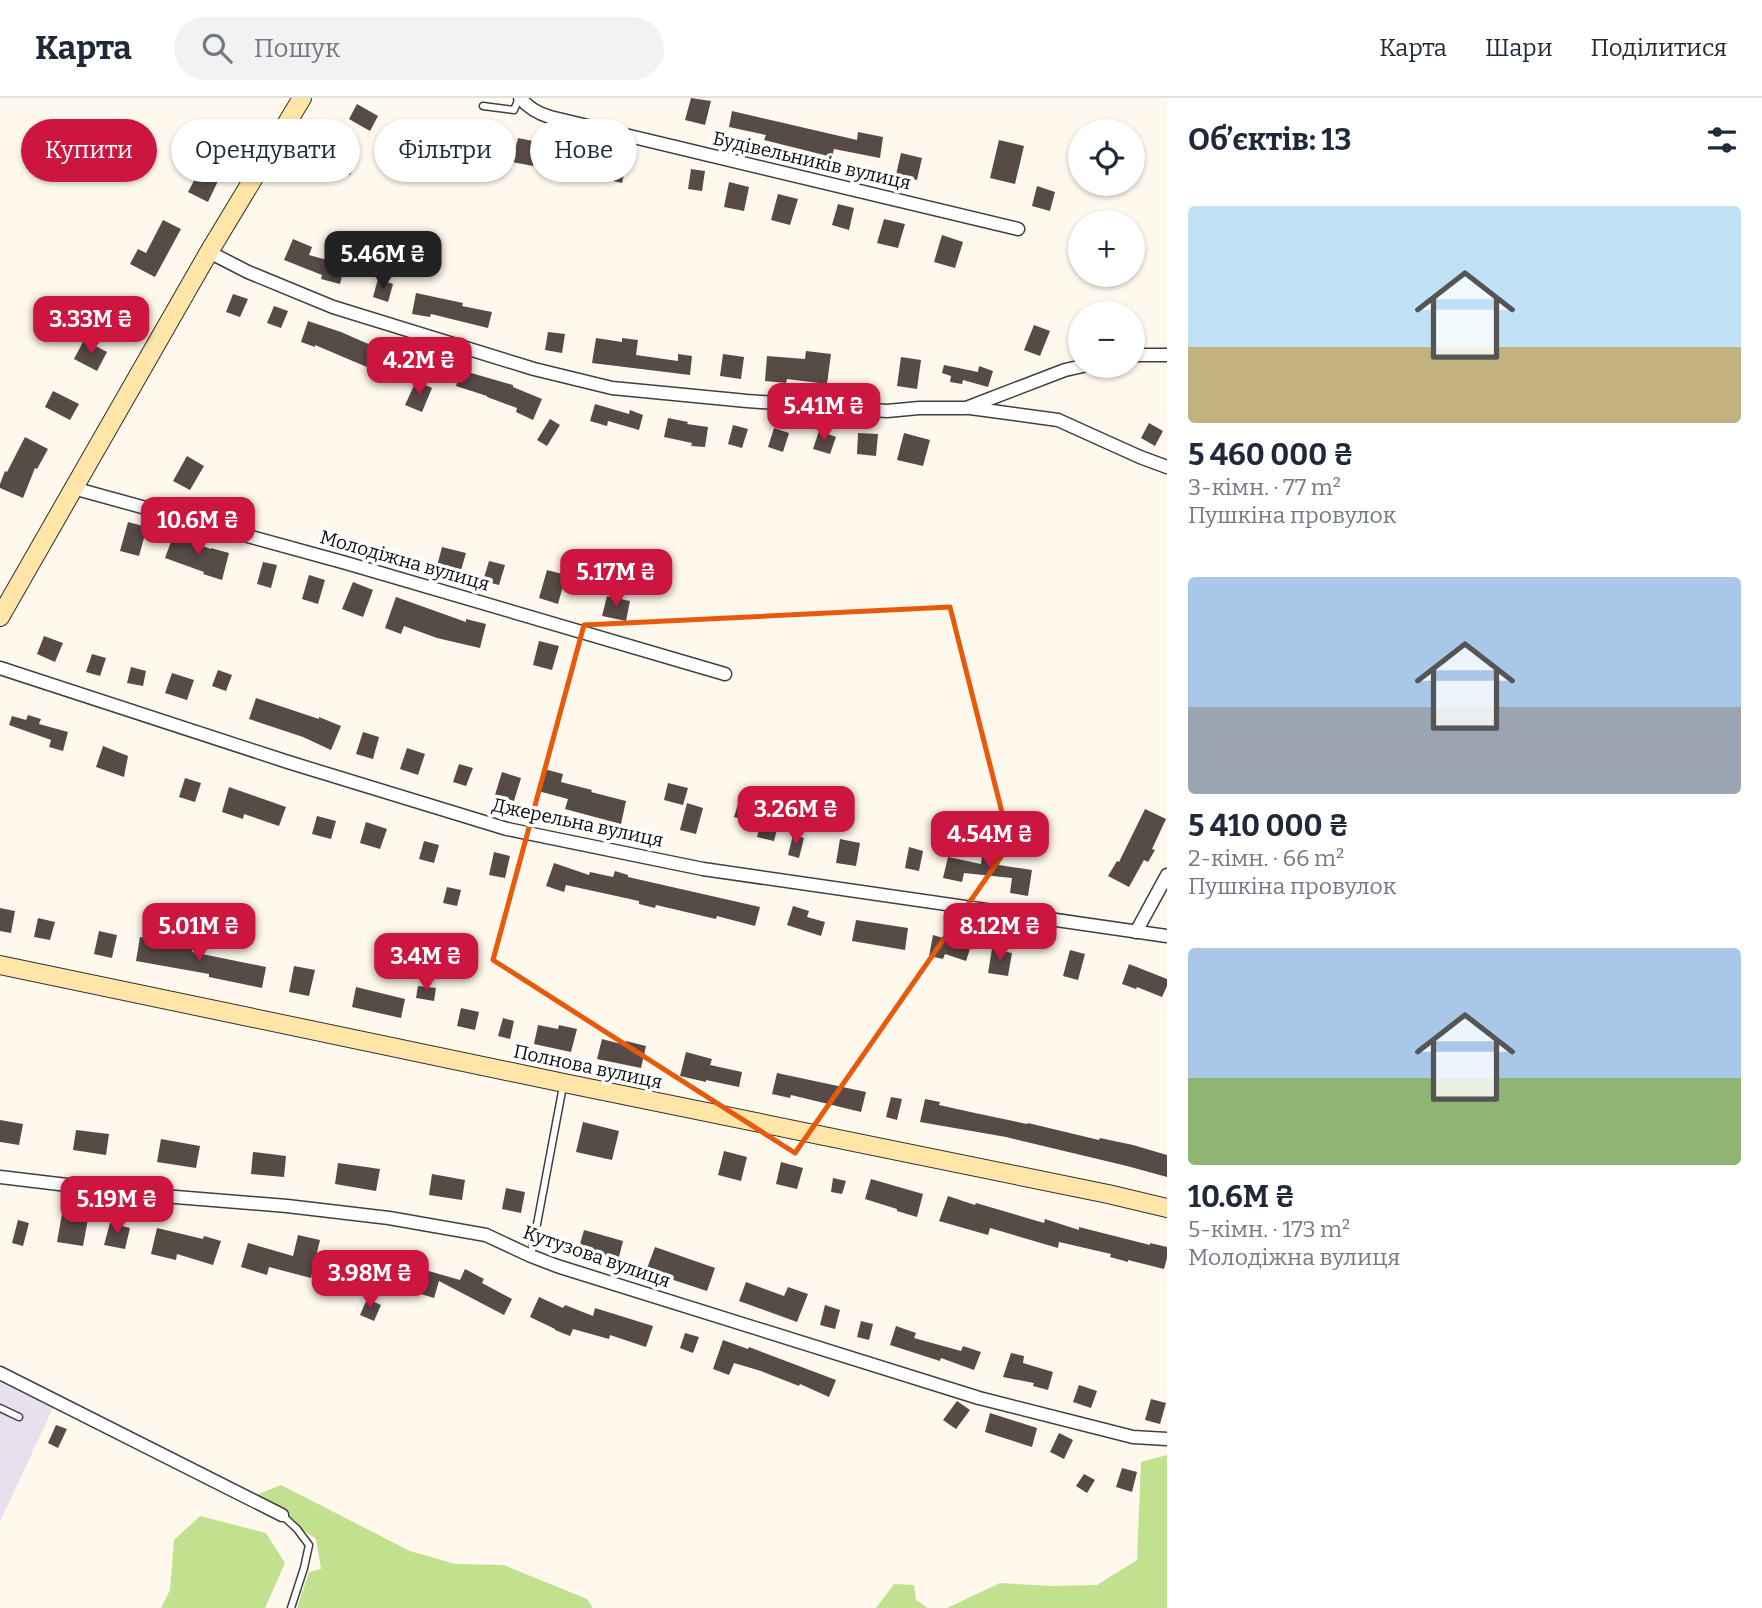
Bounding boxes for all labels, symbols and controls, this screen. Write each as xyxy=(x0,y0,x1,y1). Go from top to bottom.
search box xyxy=(174,17,664,80)
text: Карта xyxy=(35,28,132,68)
icon: search xyxy=(198,29,236,67)
text: Пошук xyxy=(254,33,340,64)
text: Карта xyxy=(1379,34,1447,62)
text: Шари xyxy=(1485,34,1553,62)
text: Поділитися xyxy=(1591,34,1727,62)
chip: Купити xyxy=(21,119,157,182)
chip: Орендувати xyxy=(171,119,360,182)
chip: Фільтри xyxy=(374,119,516,182)
chip: Нове xyxy=(530,119,637,182)
map controls xyxy=(1068,119,1145,378)
button: locate xyxy=(1068,119,1145,196)
icon: filters xyxy=(1703,121,1741,159)
text: Об’єктів: 13 xyxy=(1188,122,1352,158)
street label: Будівельників вулиця xyxy=(711,126,913,195)
button: + xyxy=(1068,210,1145,287)
pin: 5.46M ₴ xyxy=(318,232,448,291)
text: 5.46M ₴ xyxy=(340,240,426,268)
icon: home xyxy=(1402,252,1528,378)
pin: 3.33M ₴ xyxy=(26,296,156,356)
button: − xyxy=(1068,301,1145,378)
text: 3.33M ₴ xyxy=(49,305,133,333)
pin: 4.2M ₴ xyxy=(362,338,476,397)
text: 4.2M ₴ xyxy=(383,346,455,374)
pin: 5.41M ₴ xyxy=(759,384,889,443)
text: 5.41M ₴ xyxy=(783,392,865,420)
text: 5 460 000 ₴ xyxy=(1188,437,1354,473)
text: 3-кімн. · 77 m² xyxy=(1188,473,1341,501)
pin: 10.6M ₴ xyxy=(133,498,263,557)
text: Пушкіна провулок xyxy=(1188,501,1396,529)
text: 10.6M ₴ xyxy=(157,506,239,534)
street label: Молодіжна вулиця xyxy=(317,525,492,596)
pin: 5.17M ₴ xyxy=(551,550,681,609)
text: 5.17M ₴ xyxy=(576,558,656,586)
icon: home xyxy=(1402,623,1528,749)
pin: 3.26M ₴ xyxy=(731,786,861,846)
street label: Джерельна вулиця xyxy=(490,793,666,852)
text: 3.26M ₴ xyxy=(754,795,838,823)
text: 5 410 000 ₴ xyxy=(1188,808,1349,844)
pin: 4.54M ₴ xyxy=(925,812,1055,871)
text: 4.54M ₴ xyxy=(947,820,1033,848)
text: 2-кімн. · 66 m² xyxy=(1188,844,1344,872)
text: Пушкіна провулок xyxy=(1188,872,1396,900)
pin: 5.01M ₴ xyxy=(134,904,264,963)
pin: 8.12M ₴ xyxy=(935,904,1065,963)
text: 5.01M ₴ xyxy=(158,912,240,940)
text: 8.12M ₴ xyxy=(959,912,1041,940)
pin: 3.4M ₴ xyxy=(369,934,483,993)
text: 3.4M ₴ xyxy=(390,942,462,970)
icon: home xyxy=(1402,994,1528,1120)
street label: Полнова вулиця xyxy=(511,1039,664,1093)
pin: 5.19M ₴ xyxy=(52,1176,182,1236)
text: 10.6M ₴ xyxy=(1188,1179,1295,1215)
text: 5.19M ₴ xyxy=(77,1185,157,1213)
text: 5-кімн. · 173 m² xyxy=(1188,1215,1350,1243)
street label: Кутузова вулиця xyxy=(520,1220,674,1293)
text: Молодіжна вулиця xyxy=(1188,1243,1400,1271)
pin: 3.98M ₴ xyxy=(305,1250,435,1310)
text: 3.98M ₴ xyxy=(328,1259,412,1287)

